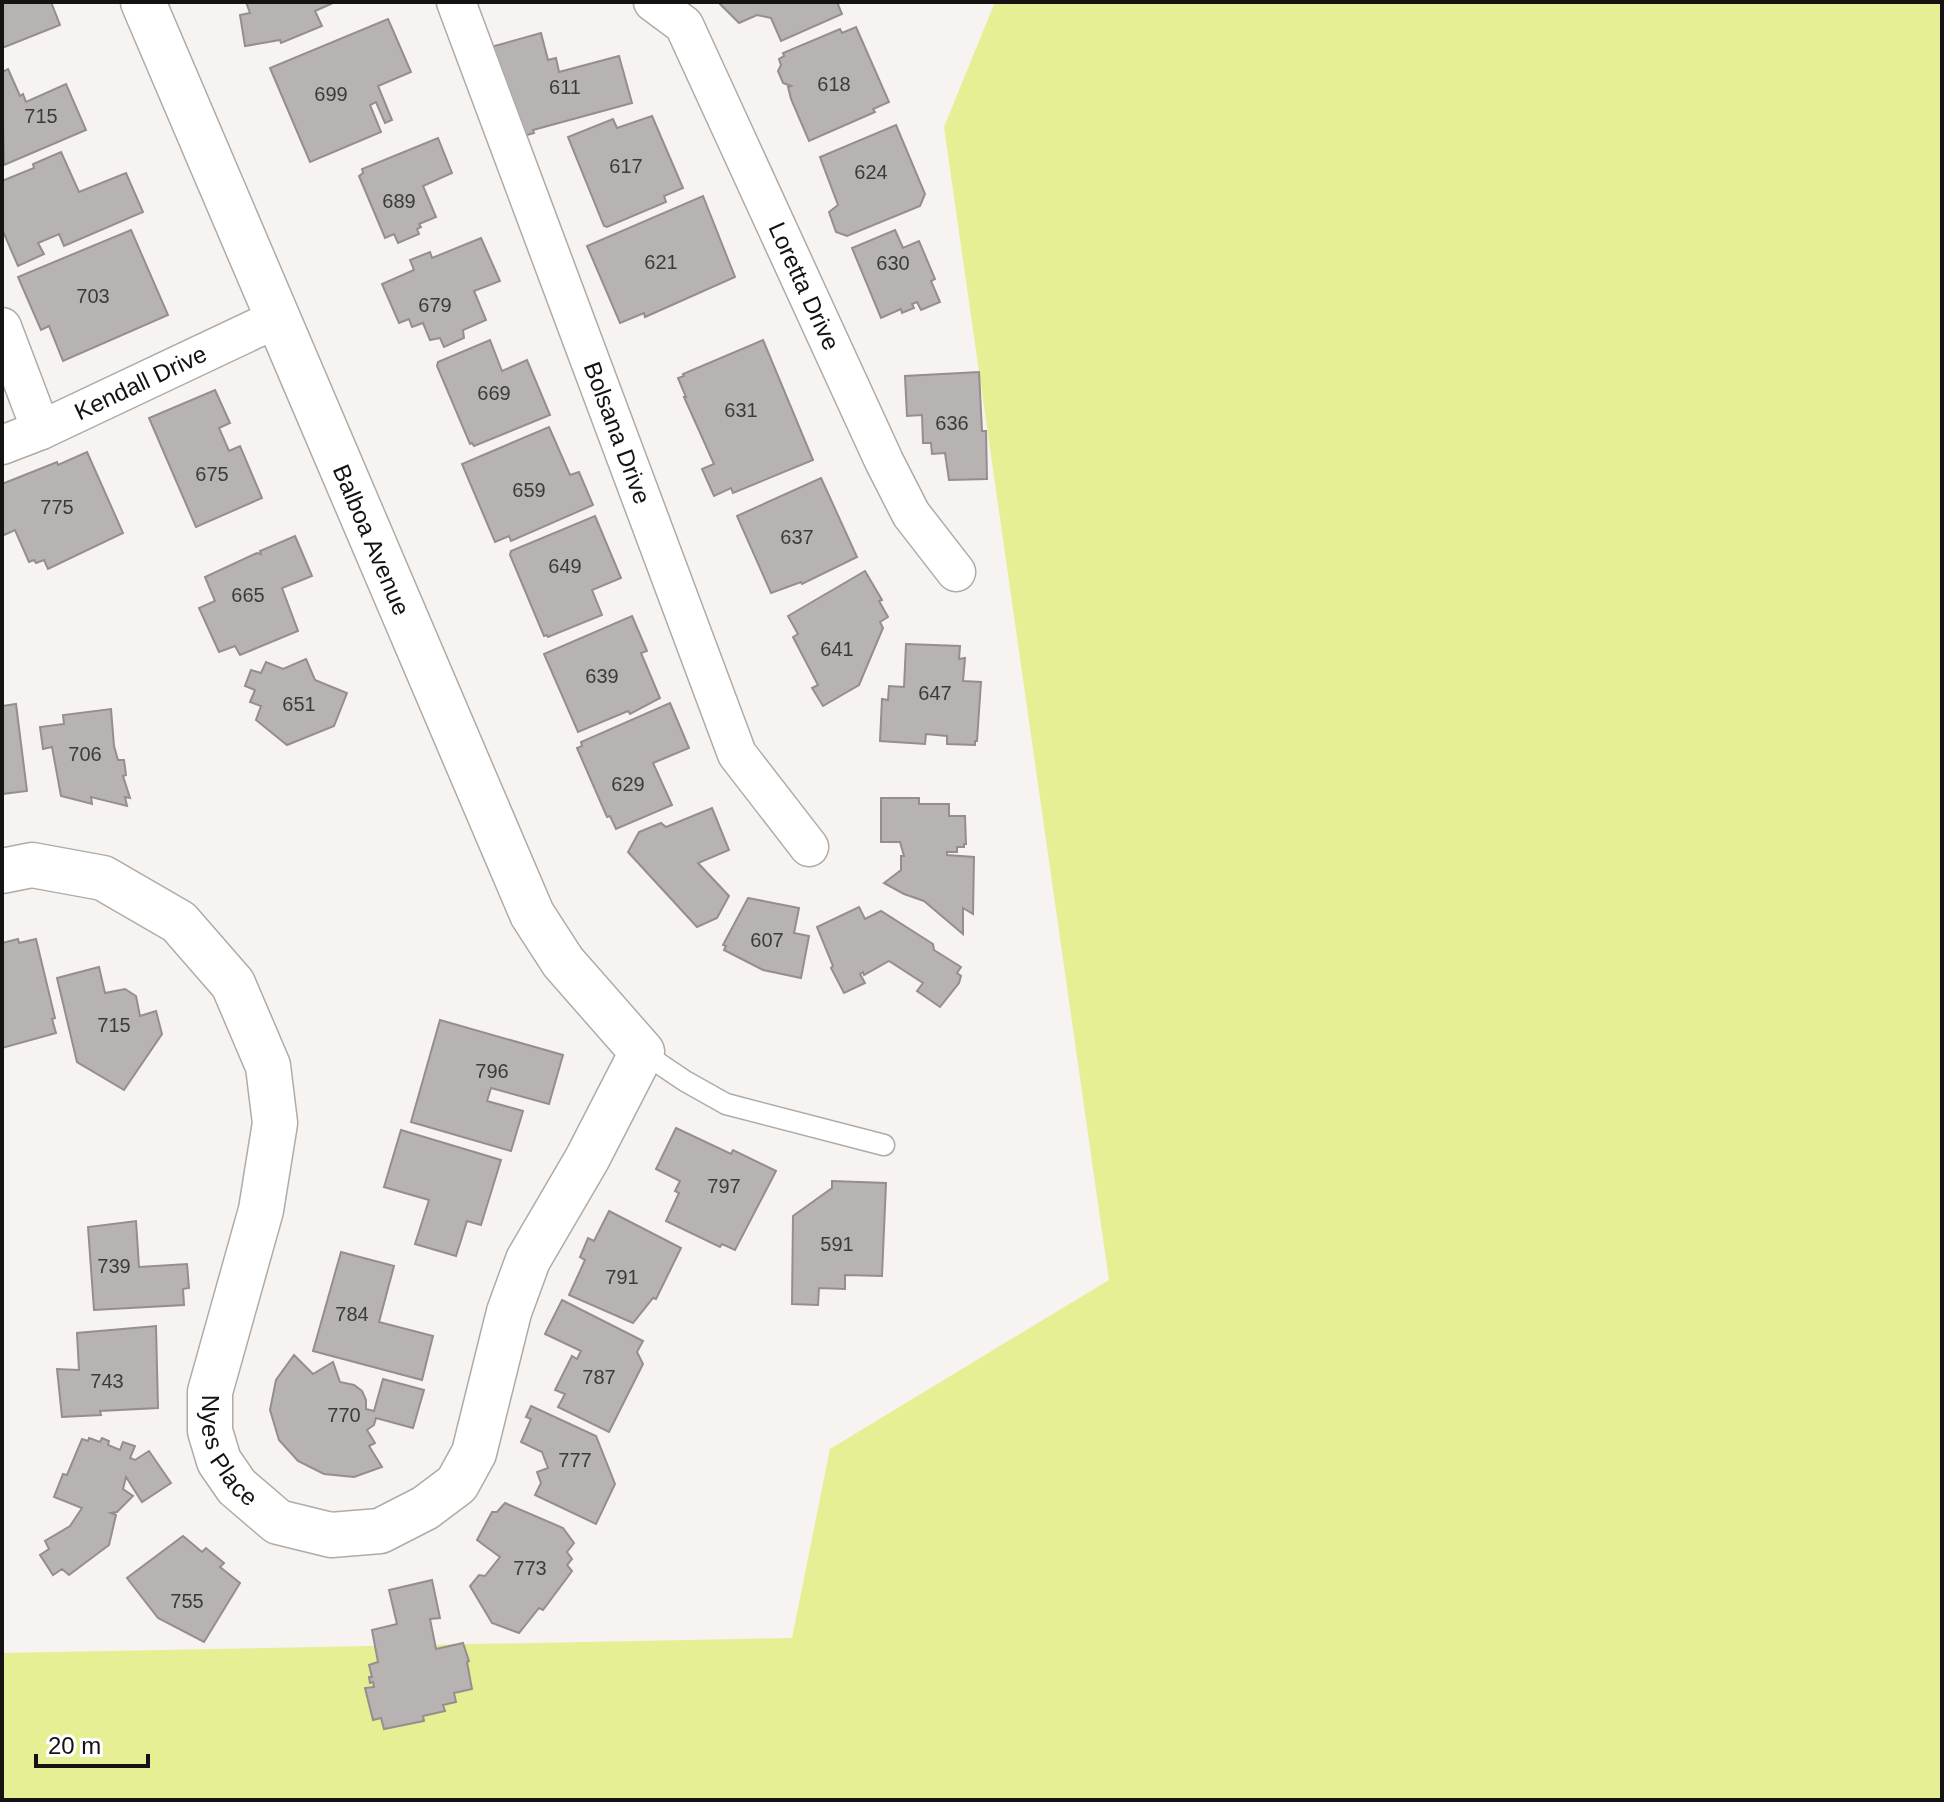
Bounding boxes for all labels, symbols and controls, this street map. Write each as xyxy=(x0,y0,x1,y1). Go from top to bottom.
house number: 618 xyxy=(817,73,851,95)
house number: 611 xyxy=(549,76,581,98)
house number: 699 xyxy=(314,83,348,105)
house number: 715 xyxy=(24,105,58,127)
house number: 617 xyxy=(609,155,643,177)
house number: 624 xyxy=(854,161,888,183)
house number: 689 xyxy=(382,190,416,212)
street label: Loretta Drive xyxy=(763,218,845,354)
house number: 621 xyxy=(644,251,678,273)
house number: 630 xyxy=(876,252,910,274)
house number: 703 xyxy=(76,285,110,307)
house number: 679 xyxy=(418,294,452,316)
street label: Kendall Drive xyxy=(70,340,211,425)
street label: Bolsana Drive xyxy=(579,358,656,507)
house number: 669 xyxy=(477,382,511,404)
house number: 631 xyxy=(724,399,758,421)
house number: 636 xyxy=(935,412,969,434)
street label: Balboa Avenue xyxy=(328,460,415,619)
house number: 675 xyxy=(195,463,229,485)
house number: 659 xyxy=(512,479,546,501)
house number: 775 xyxy=(40,496,74,518)
house number: 637 xyxy=(780,526,814,548)
house number: 649 xyxy=(548,555,582,577)
house number: 665 xyxy=(231,584,265,606)
house number: 641 xyxy=(820,638,854,660)
house number: 639 xyxy=(585,665,619,687)
house number: 647 xyxy=(918,682,952,704)
house number: 651 xyxy=(282,693,316,715)
house number: 706 xyxy=(68,743,102,765)
house number: 629 xyxy=(611,773,645,795)
house number: 607 xyxy=(750,929,784,951)
house number: 715 xyxy=(97,1014,131,1036)
house number: 796 xyxy=(475,1060,509,1082)
house number: 797 xyxy=(707,1175,741,1197)
house number: 591 xyxy=(820,1233,854,1255)
house number: 739 xyxy=(97,1255,131,1277)
house number: 791 xyxy=(605,1266,639,1288)
house number: 784 xyxy=(335,1303,369,1325)
house number: 787 xyxy=(582,1366,616,1388)
house number: 743 xyxy=(90,1370,124,1392)
street label: Nyes Place xyxy=(197,1395,263,1511)
house number: 770 xyxy=(327,1404,361,1426)
house number: 777 xyxy=(558,1449,592,1471)
house number: 773 xyxy=(513,1557,547,1579)
house number: 755 xyxy=(170,1590,204,1612)
scale bar xyxy=(36,1718,148,1768)
text: 20 m xyxy=(48,1732,101,1759)

